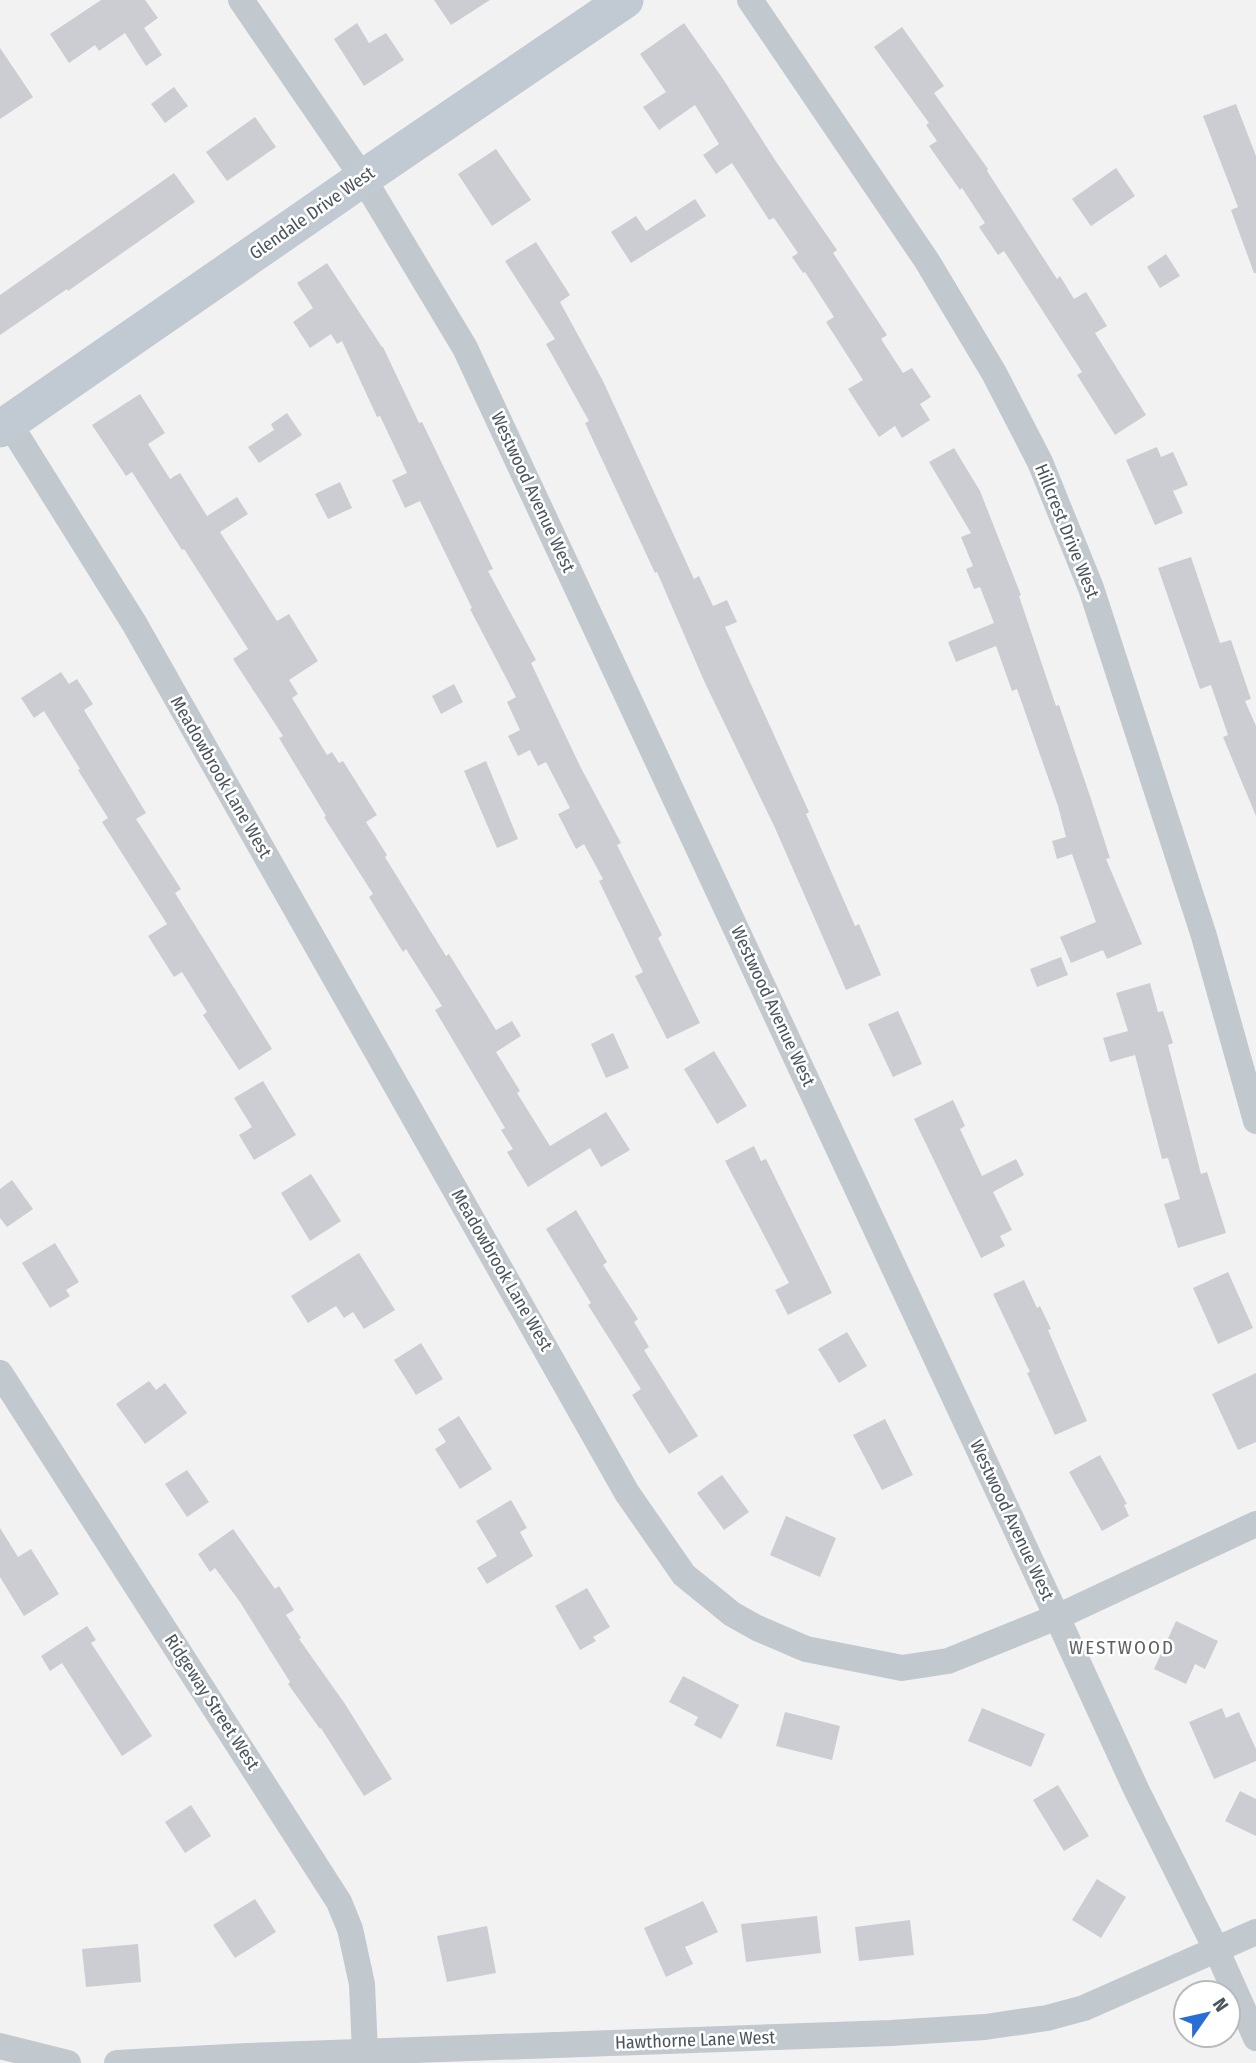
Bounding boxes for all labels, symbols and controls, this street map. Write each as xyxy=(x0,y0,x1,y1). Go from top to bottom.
street label: Glendale Drive West xyxy=(245,162,379,264)
street label: Westwood Avenue West xyxy=(486,408,580,576)
street label: Hillcrest Drive West xyxy=(1030,461,1104,602)
street label: Meadowbrook Lane West xyxy=(166,692,276,862)
street label: Westwood Avenue West xyxy=(726,922,820,1090)
street label: Meadowbrook Lane West xyxy=(447,1185,557,1355)
street label: Westwood Avenue West xyxy=(965,1436,1059,1604)
street label: Ridgeway Street West xyxy=(160,1630,264,1774)
district label: WESTWOOD xyxy=(1069,1636,1175,1659)
north arrow xyxy=(1172,1979,1242,2049)
text: N xyxy=(1208,1994,1233,2016)
street label: Hawthorne Lane West xyxy=(615,2026,776,2054)

